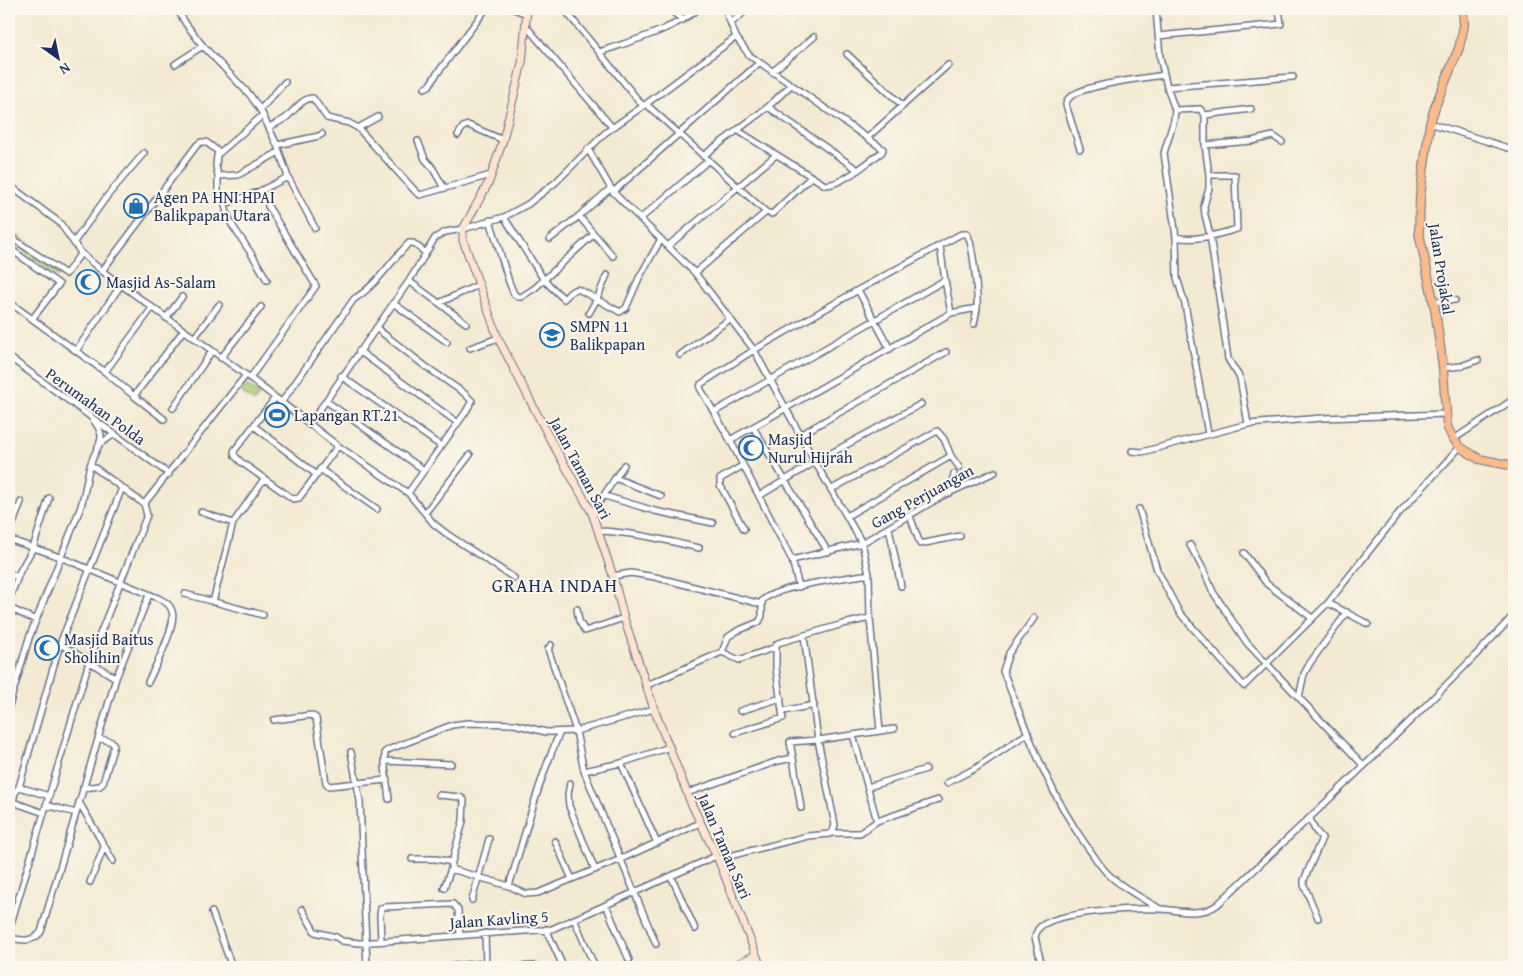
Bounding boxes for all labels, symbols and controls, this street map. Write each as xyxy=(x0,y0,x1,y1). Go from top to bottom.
north arrow xyxy=(32,32,82,82)
text: N xyxy=(55,58,74,80)
place label: Agen PA HNI HPAI Balikpapan Utara xyxy=(154,185,275,227)
shop icon: Agen PA HNI HPAI Balikpapan Utara xyxy=(123,193,149,219)
street label: Jalan Projakal xyxy=(1423,220,1461,317)
mosque icon: Masjid As-Salam xyxy=(75,269,101,295)
place label: Masjid As-Salam xyxy=(106,270,216,294)
place label: SMPN 11 Balikpapan xyxy=(570,314,645,356)
school or university icon: SMPN 11 Balikpapan xyxy=(539,322,565,348)
street label: Perumahan Polda xyxy=(41,361,151,451)
sports icon: Lapangan RT.21 xyxy=(264,402,290,428)
place label: Lapangan RT.21 xyxy=(294,403,399,427)
street label: Jalan Taman Sari xyxy=(543,411,618,524)
place label: Masjid Nurul Hijrah xyxy=(768,427,853,469)
mosque icon: Masjid Nurul Hijrah xyxy=(738,435,764,461)
street label: Gang Perjuangan xyxy=(866,458,978,534)
district label: GRAHA INDAH xyxy=(492,571,618,599)
place label: Masjid Baitus Sholihin xyxy=(64,627,154,669)
mosque icon: Masjid Baitus Sholihin xyxy=(34,635,60,661)
street label: Jalan Taman Sari xyxy=(691,788,758,903)
street label: Jalan Kavling 5 xyxy=(447,904,549,935)

